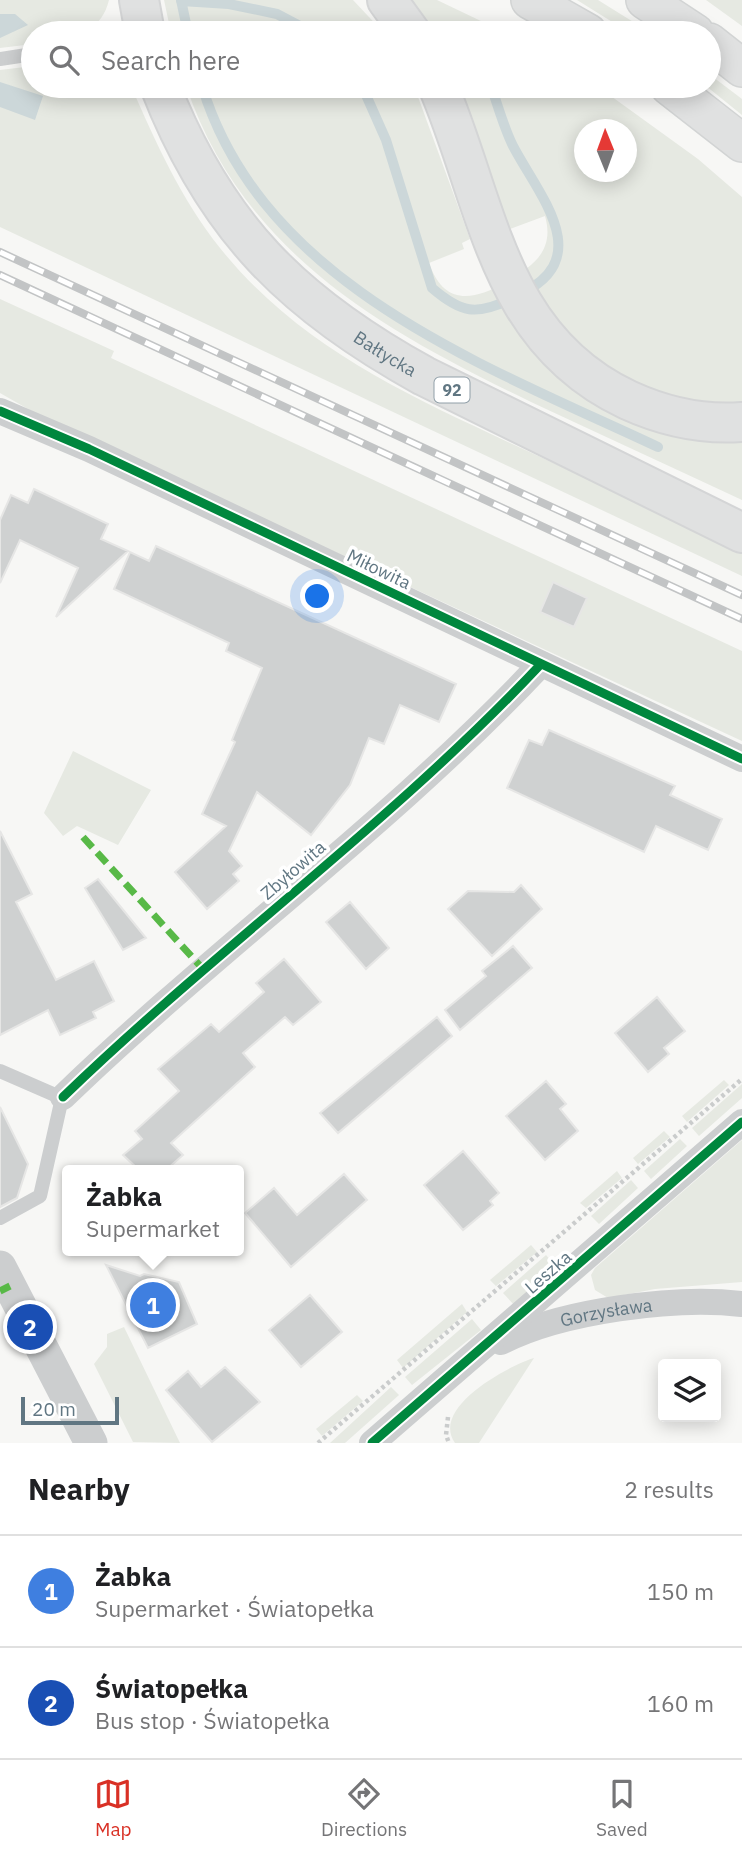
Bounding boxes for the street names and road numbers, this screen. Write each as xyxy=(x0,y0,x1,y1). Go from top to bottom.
street label: Bałtycka xyxy=(350,325,421,381)
road number: 92 xyxy=(434,378,470,402)
street label: Miłowita xyxy=(343,544,415,594)
street label: Zbyłowita xyxy=(256,835,331,905)
street label: Leszka xyxy=(520,1245,576,1299)
street label: Gorzysława xyxy=(557,1293,654,1331)

